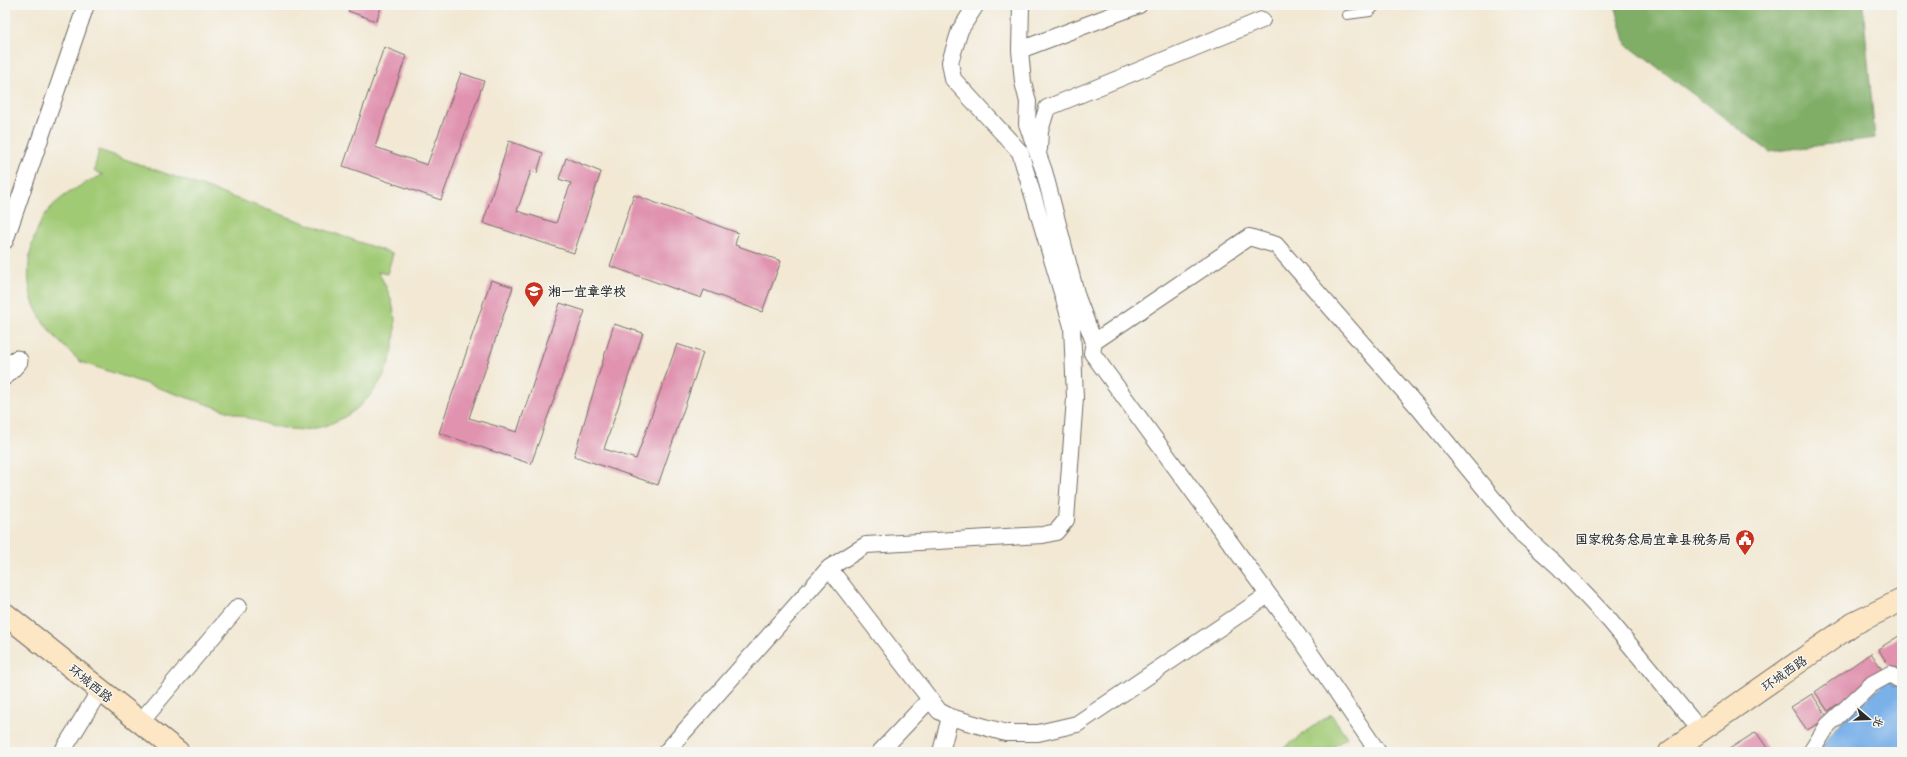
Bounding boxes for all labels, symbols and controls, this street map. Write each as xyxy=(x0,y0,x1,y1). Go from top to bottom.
school or university icon: 湘一宜章学校 xyxy=(523,280,545,308)
place label: 湘一宜章学校 xyxy=(548,284,626,303)
public building icon: 国家税务总局宜章县税务局 xyxy=(1734,528,1756,556)
place label: 国家税务总局宜章县税务局 xyxy=(1575,532,1731,551)
street label: 环城西路 xyxy=(1759,652,1812,698)
street label: 环城西路 xyxy=(63,661,116,709)
north arrow xyxy=(1849,699,1889,739)
text: 北 xyxy=(1867,714,1886,729)

